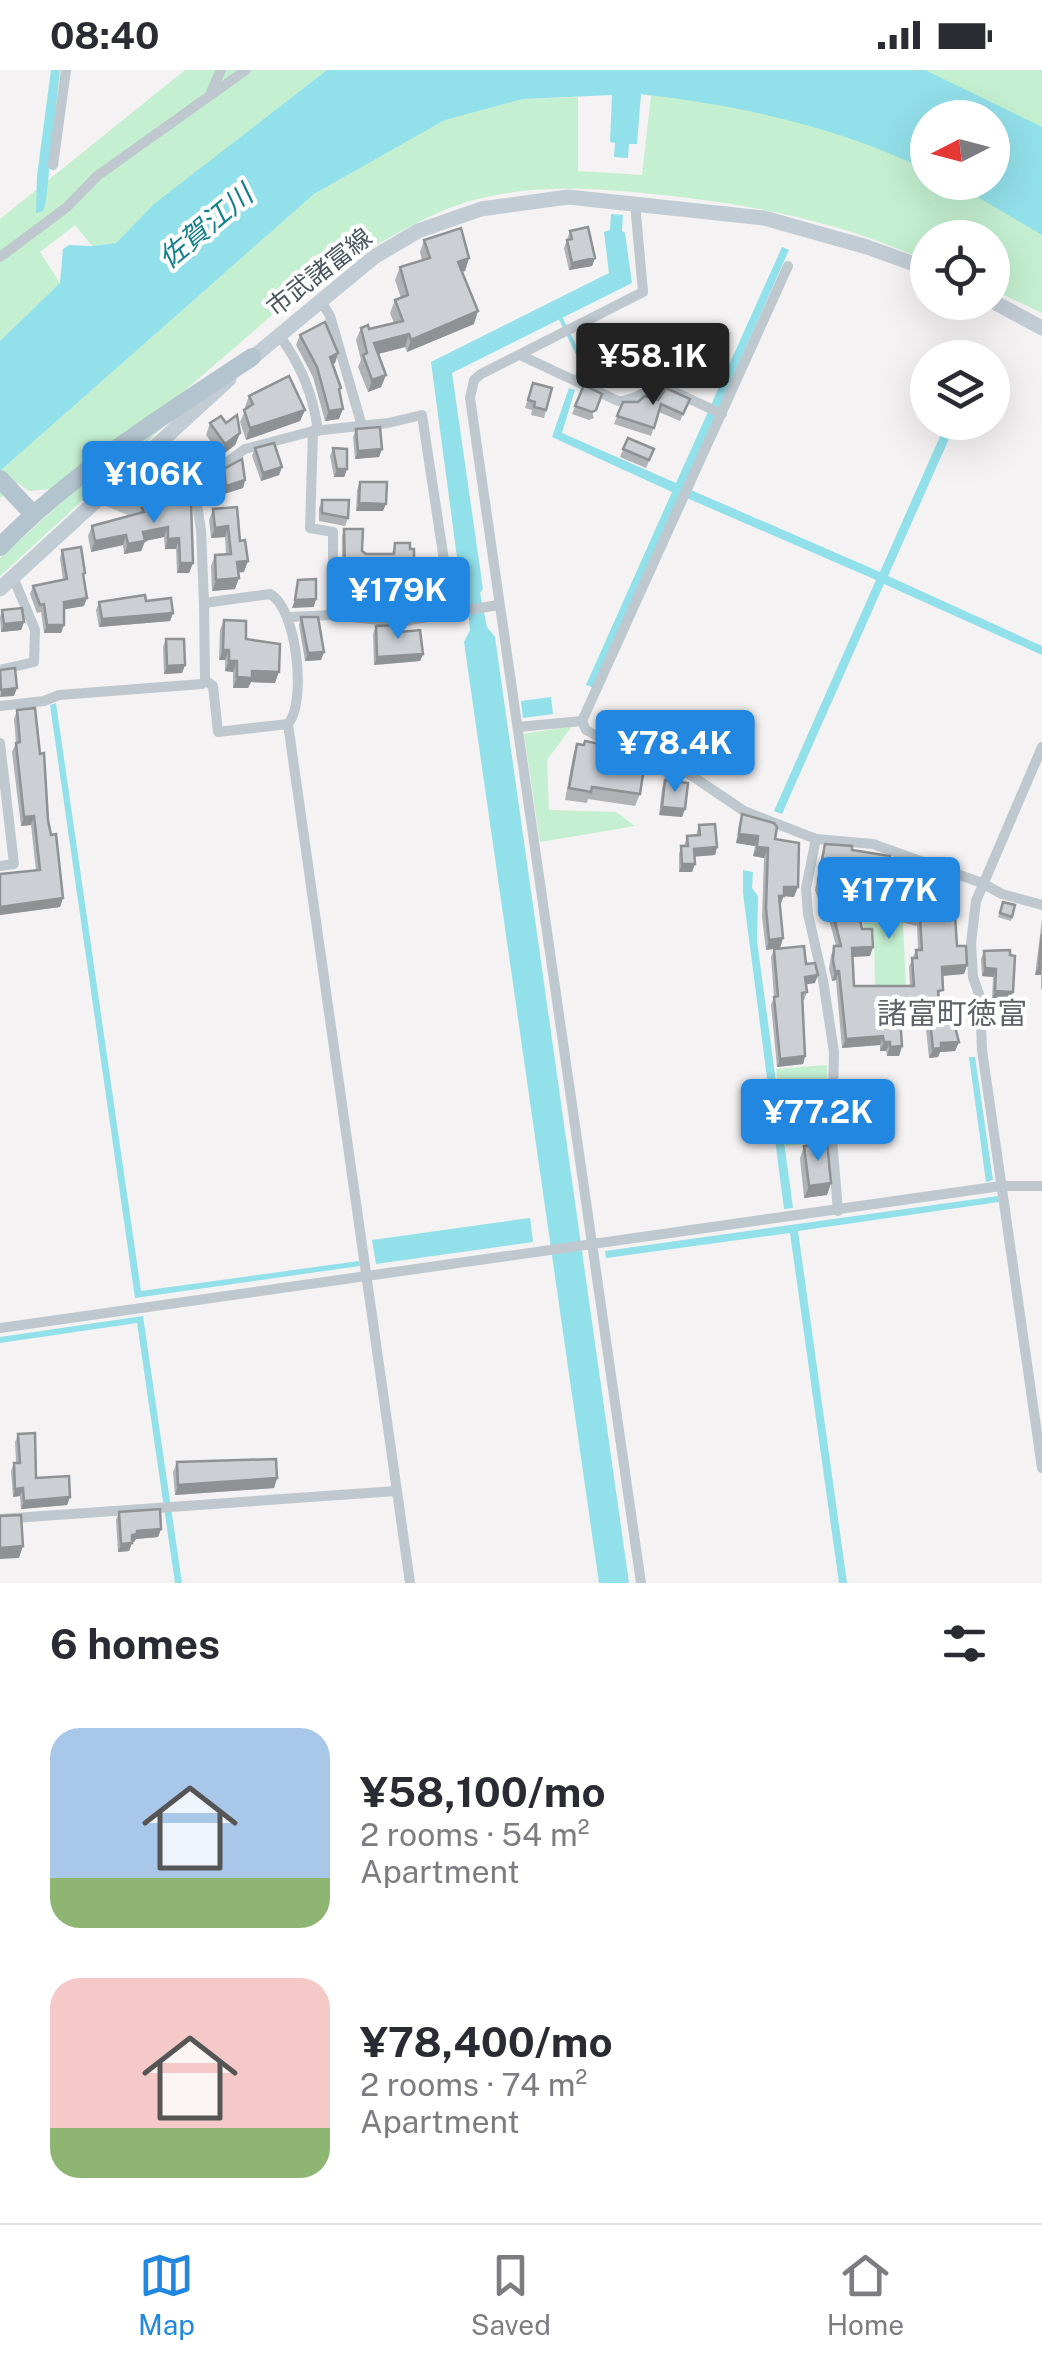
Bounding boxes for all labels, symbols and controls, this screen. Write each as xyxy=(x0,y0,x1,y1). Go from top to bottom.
text: 08:40 xyxy=(50,13,159,58)
north arrow xyxy=(910,100,1010,200)
map controls xyxy=(910,100,1010,440)
water label: 佐賀江川 xyxy=(151,175,261,275)
button: locate xyxy=(910,220,1010,320)
street label: 市武諸富線 xyxy=(261,222,377,322)
pin: ¥58.1K xyxy=(572,323,734,408)
text: ¥58.1K xyxy=(598,337,708,374)
button: layers xyxy=(910,340,1010,440)
pin: ¥106K xyxy=(84,441,224,526)
text: ¥106K xyxy=(104,455,204,492)
pin: ¥179K xyxy=(328,557,468,642)
text: ¥179K xyxy=(349,571,447,608)
pin: ¥78.4K xyxy=(594,710,756,795)
text: ¥78.4K xyxy=(618,724,732,761)
pin: ¥177K xyxy=(819,857,959,942)
text: ¥177K xyxy=(840,871,938,908)
district label: 諸富町徳富 xyxy=(877,995,1027,1031)
pin: ¥77.2K xyxy=(737,1079,899,1164)
text: ¥77.2K xyxy=(763,1093,873,1130)
icon: filters xyxy=(937,1616,992,1671)
text: 6 homes xyxy=(50,1619,220,1668)
text: ¥58,100/mo xyxy=(360,1767,606,1816)
icon: home xyxy=(130,1768,250,1888)
text: 2 rooms · 54 m² xyxy=(360,1816,589,1853)
text: Apartment xyxy=(360,1853,520,1890)
text: ¥78,400/mo xyxy=(360,2017,613,2066)
icon: home xyxy=(130,2018,250,2138)
text: 2 rooms · 74 m² xyxy=(360,2066,587,2103)
text: Apartment xyxy=(360,2103,520,2140)
tab: Map xyxy=(138,2248,195,2341)
tab: Saved xyxy=(471,2248,551,2341)
tab: Home xyxy=(827,2248,904,2341)

